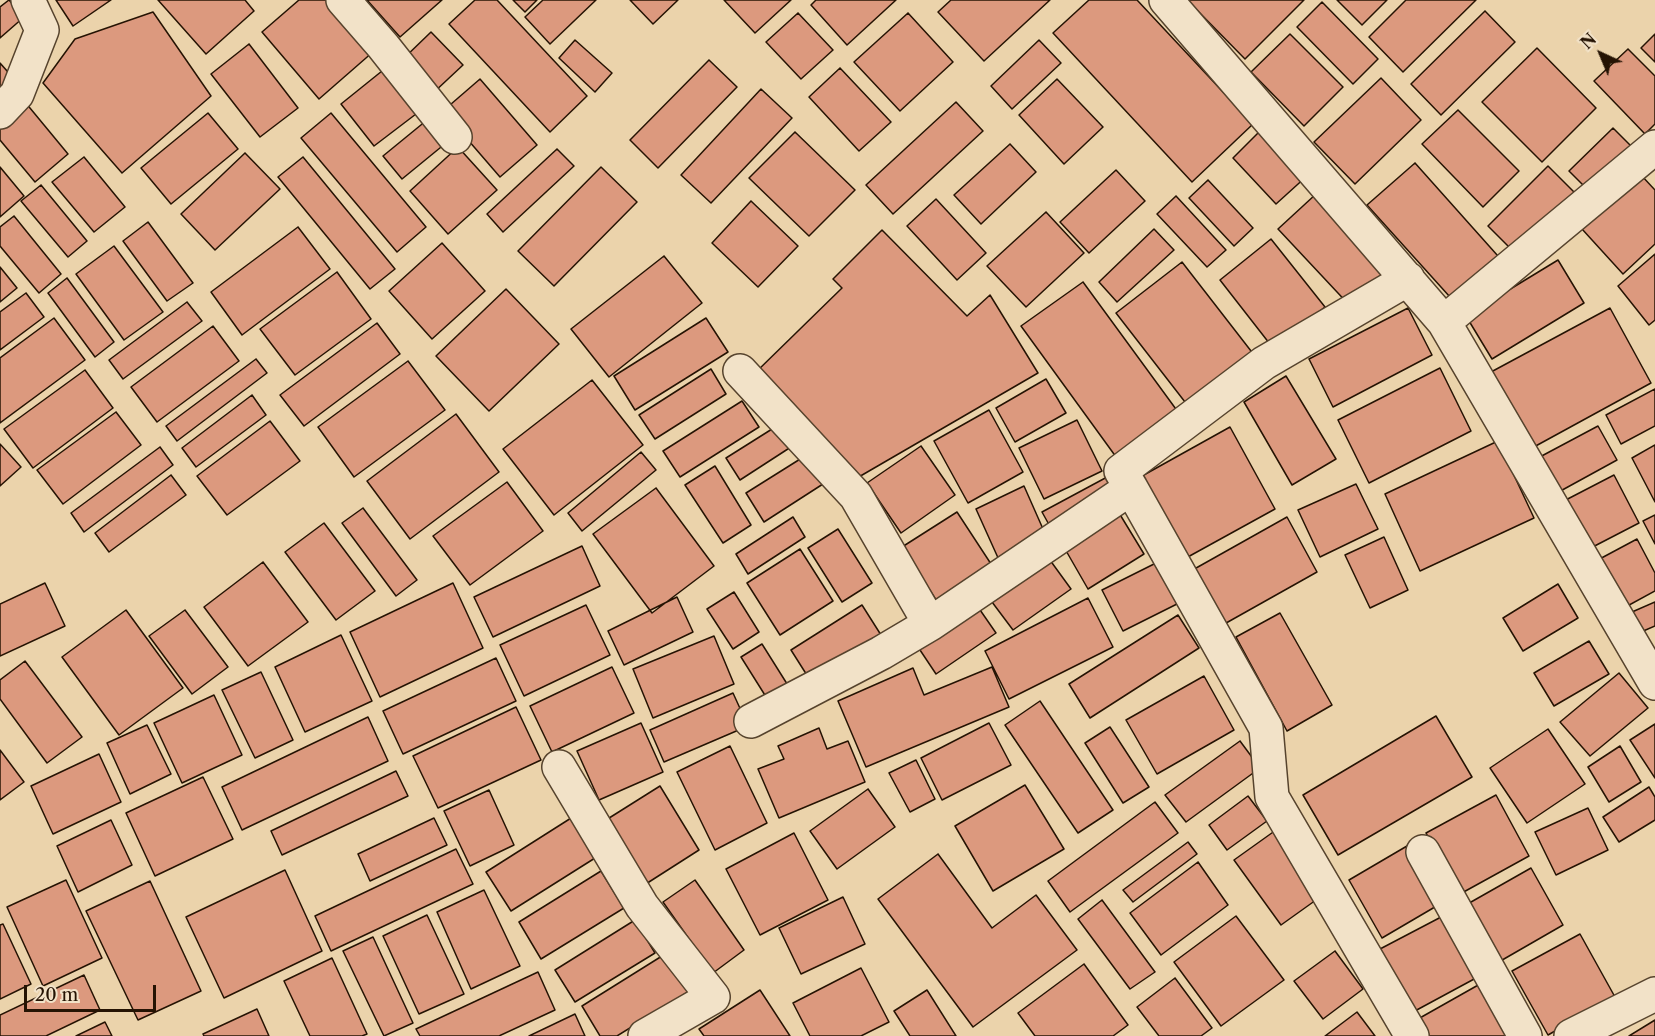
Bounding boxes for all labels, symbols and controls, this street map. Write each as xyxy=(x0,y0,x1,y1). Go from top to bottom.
north arrow xyxy=(1571,24,1631,84)
text: N xyxy=(1577,29,1600,53)
scale bar xyxy=(27,973,159,1011)
text: 20 m xyxy=(35,984,78,1006)

